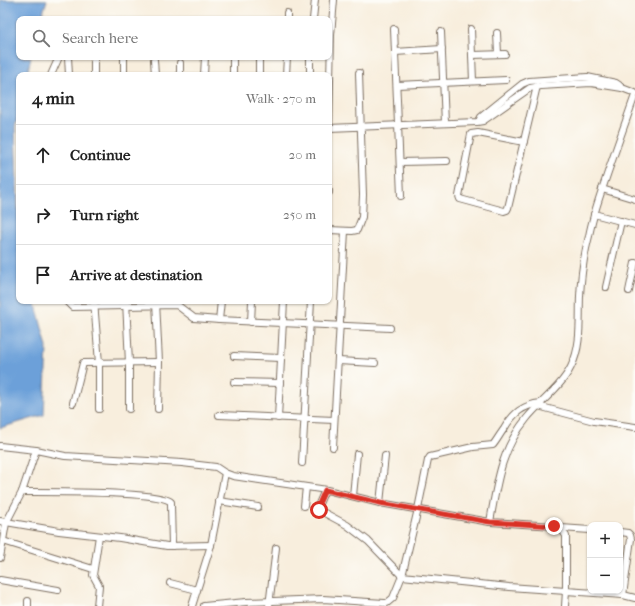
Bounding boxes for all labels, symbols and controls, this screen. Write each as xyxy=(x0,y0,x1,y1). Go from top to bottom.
search box xyxy=(16,16,332,60)
icon: search xyxy=(30,27,52,49)
text: Search here xyxy=(62,29,138,47)
text: 4 min xyxy=(32,88,75,108)
text: Walk · 270 m xyxy=(246,91,316,106)
icon: ahead xyxy=(32,144,54,166)
text: Continue xyxy=(70,146,130,164)
text: 20 m xyxy=(289,147,316,162)
icon: right xyxy=(32,204,54,226)
text: Turn right xyxy=(70,206,139,224)
text: 250 m xyxy=(283,207,316,222)
icon: arrive xyxy=(32,264,54,286)
text: Arrive at destination xyxy=(70,266,202,284)
route start xyxy=(310,501,328,519)
route end xyxy=(545,517,563,535)
map controls xyxy=(587,522,623,594)
button: + xyxy=(587,522,623,558)
button: − xyxy=(587,558,623,594)

